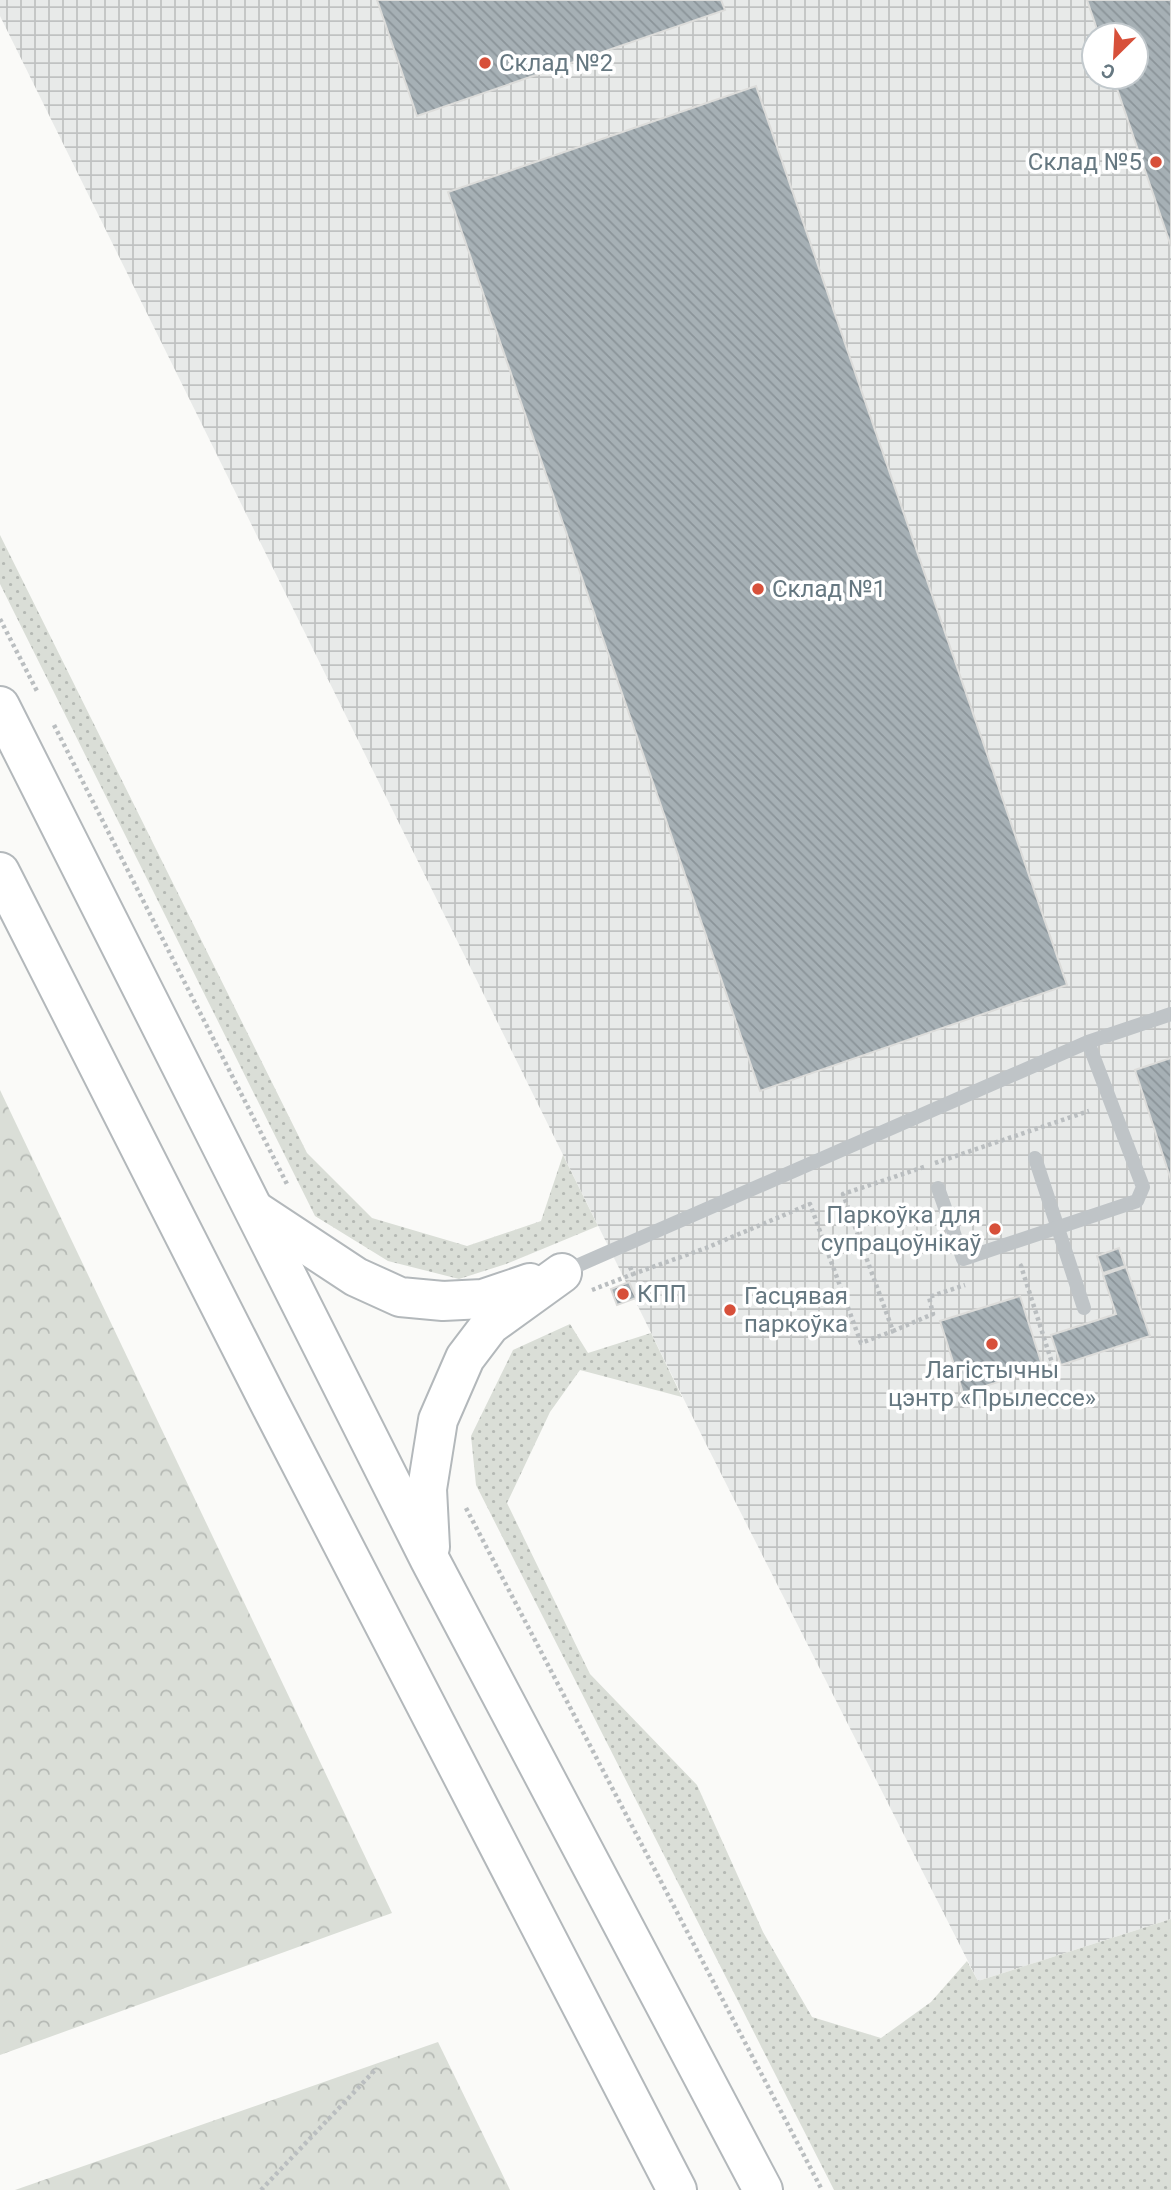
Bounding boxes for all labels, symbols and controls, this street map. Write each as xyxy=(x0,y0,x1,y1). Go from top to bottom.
north arrow xyxy=(1080,21,1150,91)
place label: Склад №2 xyxy=(499,49,613,77)
marker: Склад №2 xyxy=(477,55,493,71)
text: С xyxy=(1098,58,1119,84)
place label: Склад №5 xyxy=(1028,148,1142,176)
marker: Склад №5 xyxy=(1148,154,1164,170)
place label: Склад №1 xyxy=(772,575,886,603)
marker: Склад №1 xyxy=(750,581,766,597)
place label: Паркоўка для супрацоўнікаў xyxy=(821,1201,982,1257)
marker: Паркоўка для супрацоўнікаў xyxy=(987,1221,1003,1237)
place label: КПП xyxy=(637,1280,687,1308)
place label: Гасцявая паркоўка xyxy=(744,1282,848,1338)
marker: КПП xyxy=(615,1286,631,1302)
marker: Гасцявая паркоўка xyxy=(722,1302,738,1318)
marker: Лагістычны цэнтр «Прылессе» xyxy=(984,1336,1000,1352)
place label: Лагістычны цэнтр «Прылессе» xyxy=(888,1356,1096,1412)

